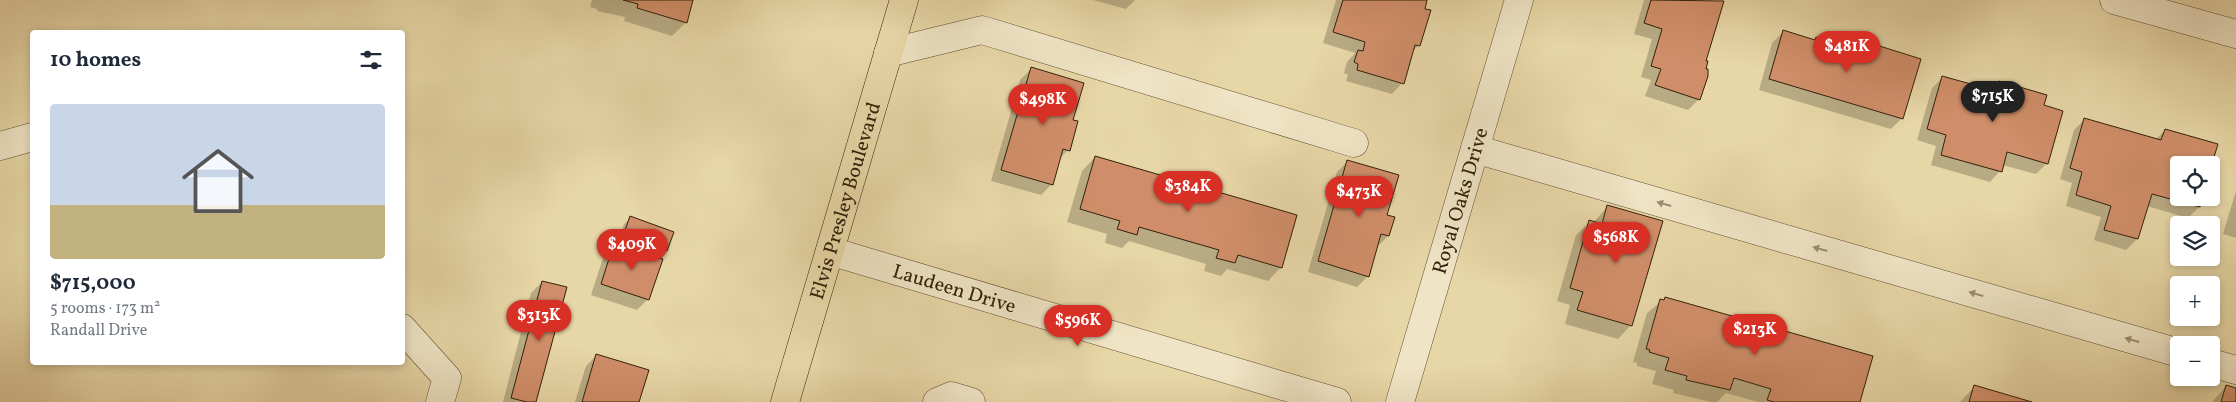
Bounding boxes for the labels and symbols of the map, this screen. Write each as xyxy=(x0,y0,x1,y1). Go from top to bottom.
pin: $481K xyxy=(1812,30,1882,73)
pin: $715K xyxy=(1958,80,2028,123)
pin: $498K xyxy=(1008,84,1078,126)
street label: Elvis Presley Boulevard xyxy=(804,99,889,303)
street label: Royal Oaks Drive xyxy=(1427,125,1496,278)
pin: $384K xyxy=(1153,170,1223,213)
pin: $473K xyxy=(1324,176,1394,218)
one-way arrow xyxy=(1656,200,1671,208)
pin: $568K xyxy=(1581,222,1651,264)
pin: $409K xyxy=(597,228,667,271)
one-way arrow xyxy=(1812,245,1827,253)
street label: Laudeen Drive xyxy=(889,258,1019,322)
one-way arrow xyxy=(1968,290,1983,298)
pin: $313K xyxy=(504,300,574,342)
pin: $596K xyxy=(1043,304,1113,347)
pin: $213K xyxy=(1720,314,1790,356)
one-way arrow xyxy=(2124,335,2139,343)

